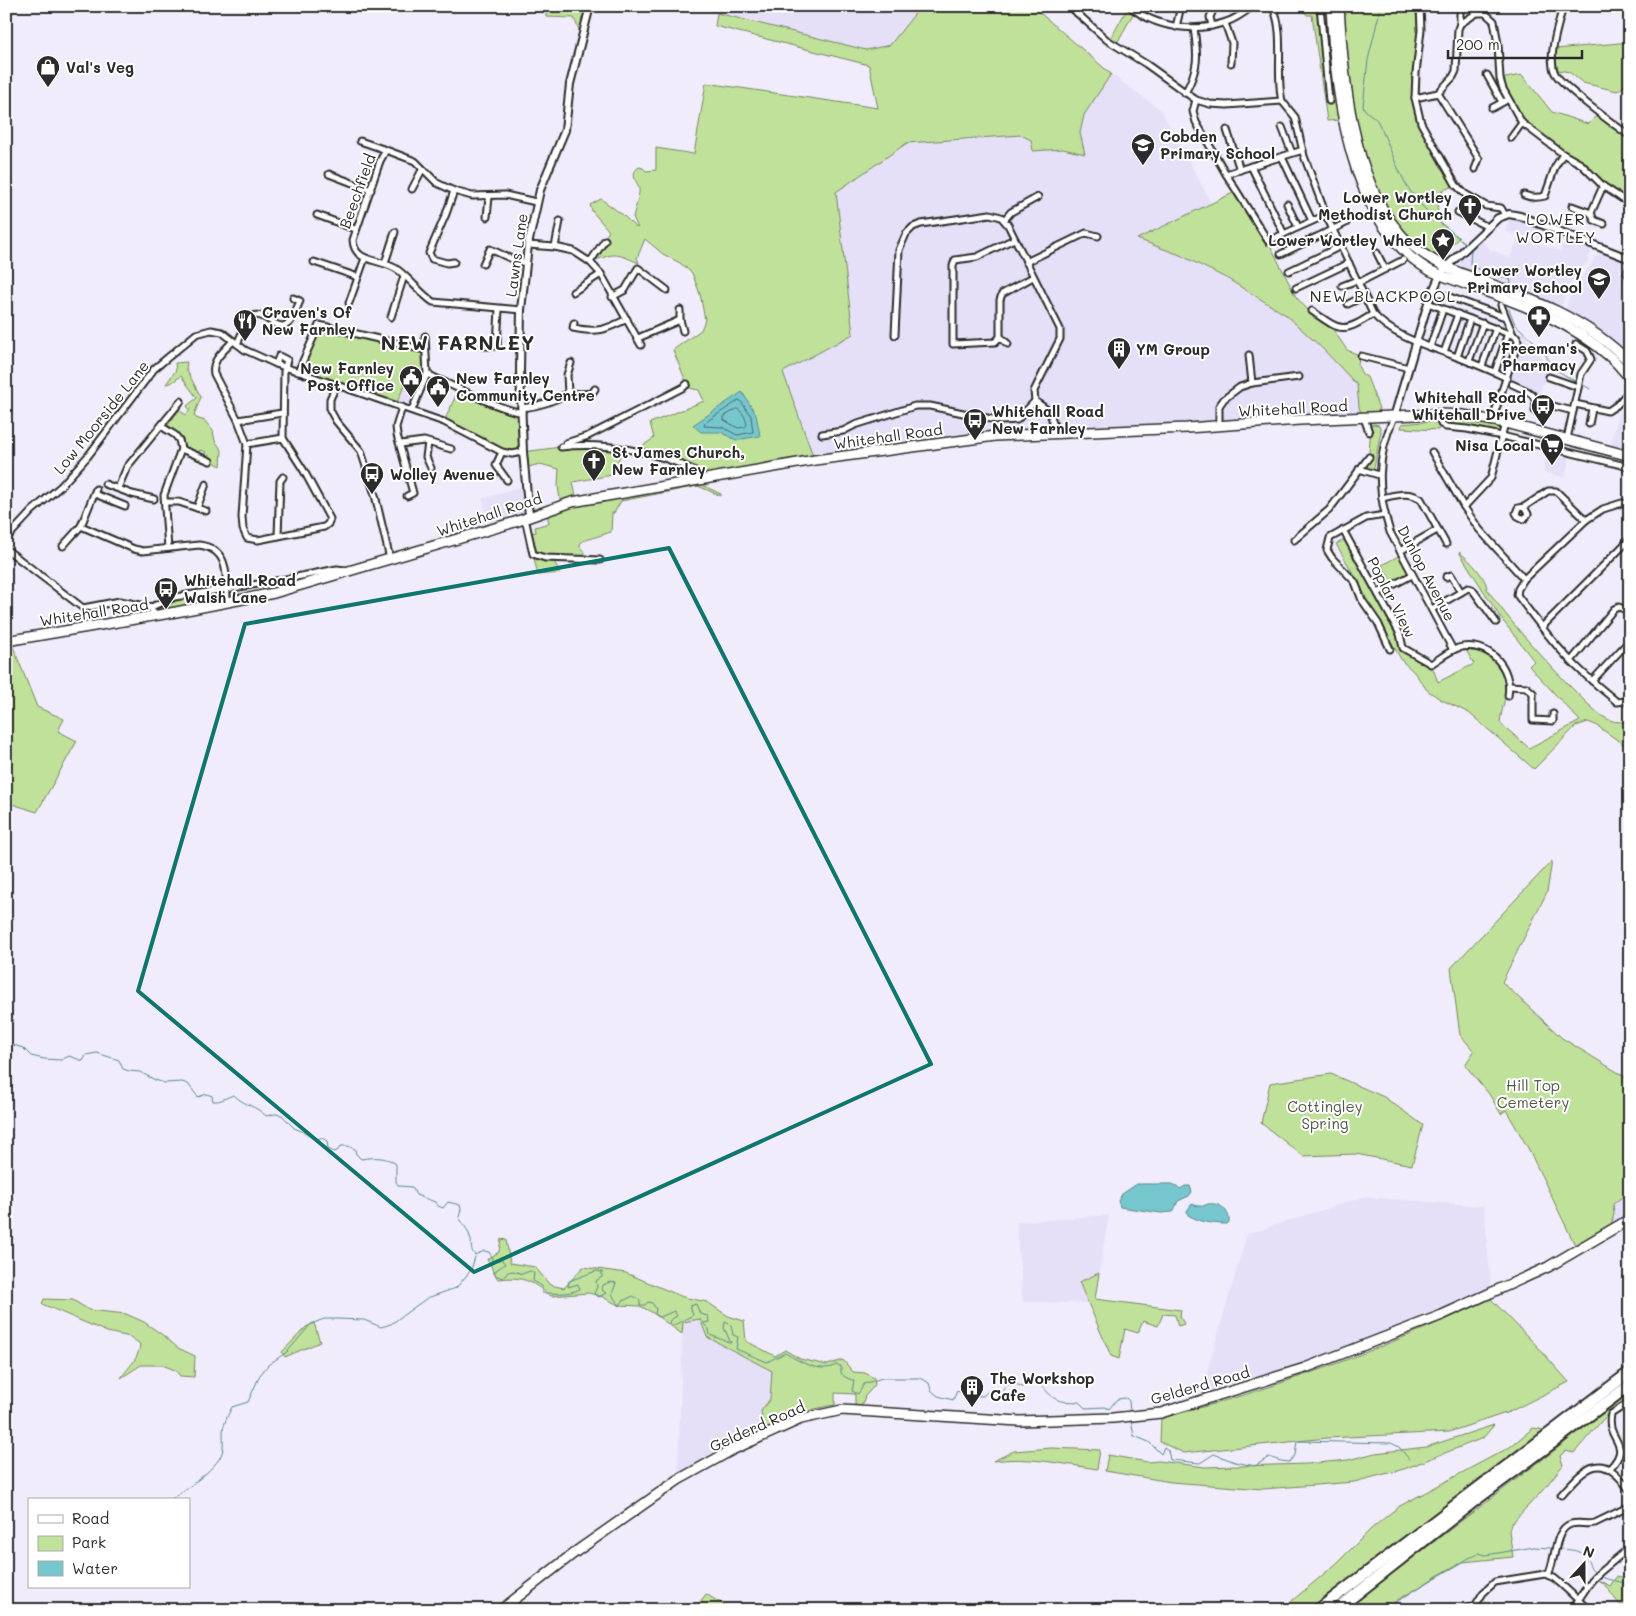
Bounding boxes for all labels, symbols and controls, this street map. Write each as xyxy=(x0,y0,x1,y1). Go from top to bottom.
scale bar xyxy=(1448,28,1582,60)
text: 200 m xyxy=(1456,34,1500,54)
shop icon: Val's Veg xyxy=(35,54,61,88)
place label: Val's Veg xyxy=(66,57,134,77)
place label: Cobden Primary School xyxy=(1160,126,1275,163)
school or university icon: Cobden Primary School xyxy=(1130,132,1156,166)
street label: Beechfield xyxy=(334,151,380,231)
place label: Lower Wortley Methodist Church xyxy=(1318,187,1452,224)
church icon: Lower Wortley Methodist Church xyxy=(1457,193,1483,227)
district label: LOWER WORTLEY xyxy=(1516,208,1596,247)
street label: Lawns Lane xyxy=(500,212,532,298)
place icon: Lower Wortley Wheel xyxy=(1430,227,1456,261)
place label: Lower Wortley Wheel xyxy=(1268,230,1426,250)
place label: Lower Wortley Primary School xyxy=(1467,260,1582,297)
school or university icon: Lower Wortley Primary School xyxy=(1586,266,1612,300)
district label: NEW BLACKPOOL xyxy=(1310,285,1456,306)
place label: Craven's Of New Farnley xyxy=(262,302,356,339)
pharmacy icon: Freeman's Pharmacy xyxy=(1526,304,1552,338)
restaurant icon: Craven's Of New Farnley xyxy=(232,308,258,342)
district label: NEW FARNLEY xyxy=(381,329,535,355)
building icon: YM Group xyxy=(1106,336,1132,370)
place label: Freeman's Pharmacy xyxy=(1501,338,1577,375)
place label: YM Group xyxy=(1136,339,1210,359)
street label: Low Moorside Lane xyxy=(49,356,153,478)
place label: New Farnley Post Office xyxy=(300,358,394,395)
public building icon: New Farnley Post Office xyxy=(398,364,424,398)
place label: New Farnley Community Centre xyxy=(456,368,595,405)
public building icon: New Farnley Community Centre xyxy=(425,374,451,408)
place label: Whitehall Road Whitehall Drive xyxy=(1412,387,1527,424)
bus stop icon: Whitehall Road Whitehall Drive xyxy=(1530,393,1556,427)
street label: Whitehall Road xyxy=(1238,395,1348,421)
place label: Whitehall Road New Farnley xyxy=(992,401,1104,438)
bus stop icon: Whitehall Road New Farnley xyxy=(962,407,988,441)
street label: Whitehall Road xyxy=(832,418,944,454)
supermarket icon: Nisa Local xyxy=(1539,432,1565,466)
place label: Nisa Local xyxy=(1455,435,1534,455)
place label: St James Church, New Farnley xyxy=(612,442,745,479)
church icon: St James Church, New Farnley xyxy=(581,448,607,482)
bus stop icon: Wolley Avenue xyxy=(359,461,385,495)
place label: Wolley Avenue xyxy=(390,464,495,484)
street label: Whitehall Road xyxy=(434,488,544,540)
street label: Dunlop Avenue xyxy=(1393,522,1461,624)
street label: Poplar View xyxy=(1363,553,1421,641)
place label: Whitehall Road Walsh Lane xyxy=(184,570,296,607)
bus stop icon: Whitehall Road Walsh Lane xyxy=(153,576,179,610)
street label: Whitehall Road xyxy=(38,594,150,630)
park label: Hill Top Cemetery xyxy=(1497,1075,1569,1112)
park label: Cottingley Spring xyxy=(1287,1096,1363,1133)
street label: Gelderd Road xyxy=(1148,1361,1252,1409)
place label: The Workshop Cafe xyxy=(990,1368,1095,1405)
building icon: The Workshop Cafe xyxy=(959,1374,985,1408)
street label: Gelderd Road xyxy=(706,1396,808,1456)
legend xyxy=(28,1498,190,1588)
text: Road xyxy=(72,1508,109,1528)
text: Park xyxy=(72,1532,106,1552)
north arrow xyxy=(1558,1538,1608,1588)
text: N xyxy=(1580,1541,1597,1562)
text: Water xyxy=(72,1558,118,1578)

